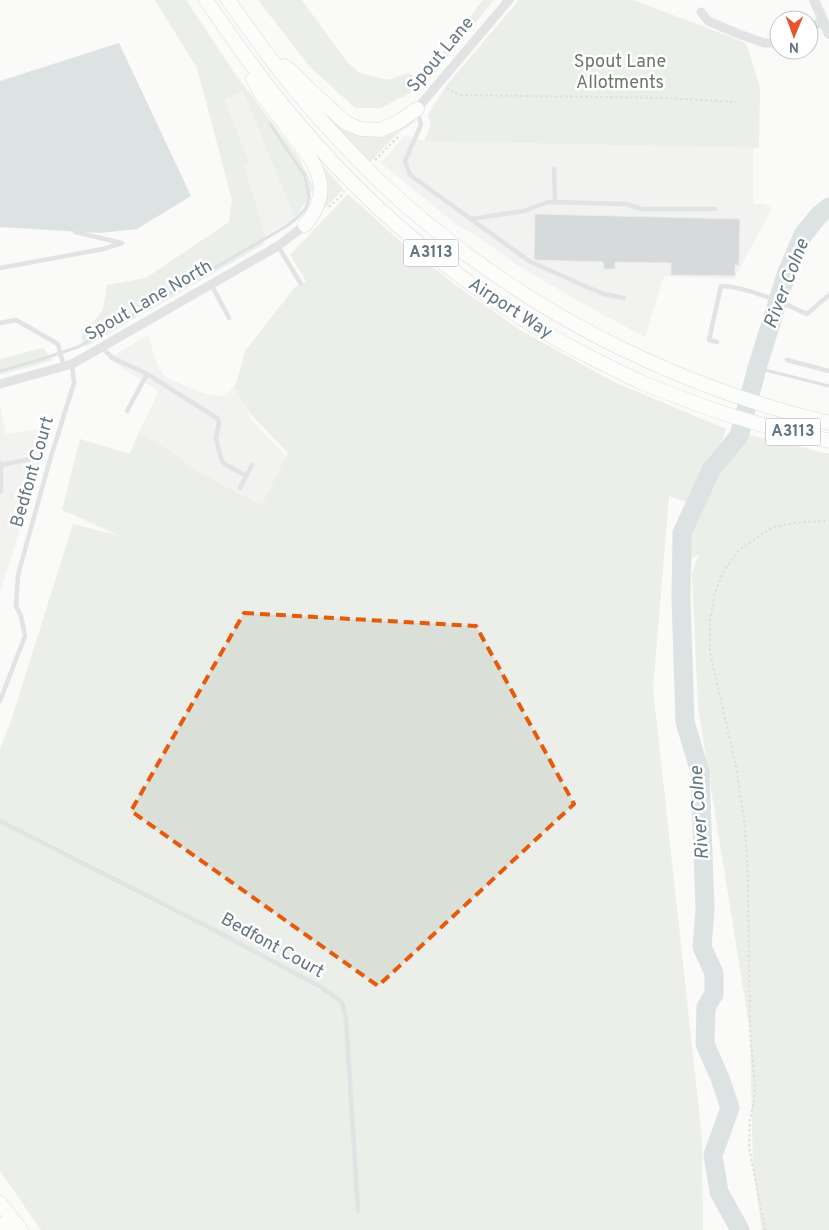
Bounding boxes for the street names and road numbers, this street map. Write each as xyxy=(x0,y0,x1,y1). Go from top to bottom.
street label: Spout Lane xyxy=(403,12,479,98)
road number: A3113 xyxy=(404,240,458,266)
street label: Spout Lane North xyxy=(81,255,217,347)
street label: Airport Way xyxy=(464,273,556,345)
street label: Bedfont Court xyxy=(6,414,60,530)
road number: A3113 xyxy=(766,418,820,446)
street label: Bedfont Court xyxy=(216,908,328,984)

